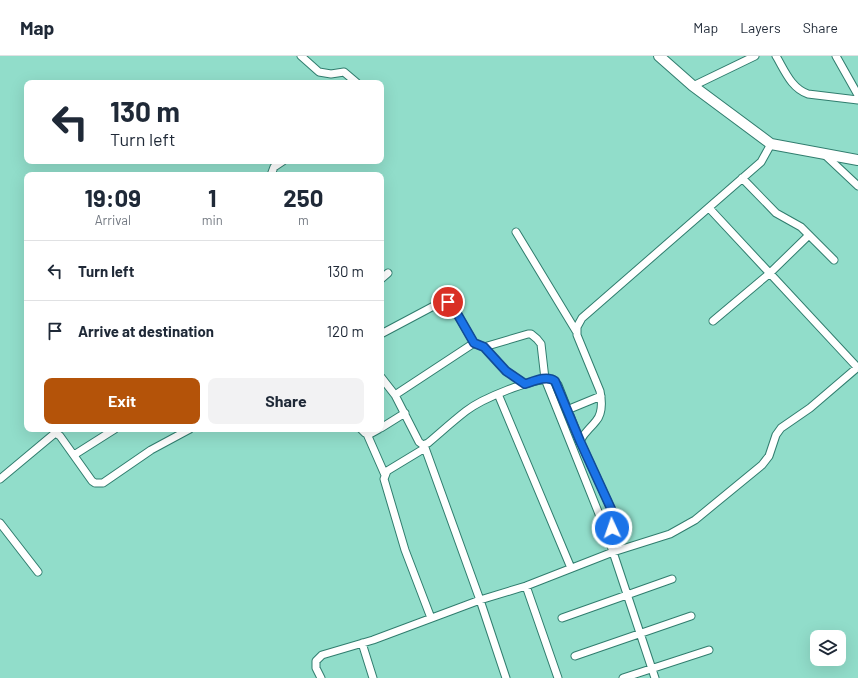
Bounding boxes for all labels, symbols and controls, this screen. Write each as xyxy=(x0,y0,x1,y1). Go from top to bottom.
text: Map xyxy=(20,16,54,39)
text: Map xyxy=(693,19,718,36)
text: Layers xyxy=(740,19,781,36)
text: Share xyxy=(803,19,838,36)
text: 130 m xyxy=(110,94,180,128)
icon: left xyxy=(44,96,96,148)
text: Turn left xyxy=(110,128,176,150)
text: 19:09 xyxy=(85,183,141,212)
text: 1 xyxy=(208,183,216,212)
text: 250 xyxy=(283,183,323,212)
text: Arrival xyxy=(95,212,131,228)
text: min xyxy=(202,212,223,228)
text: m xyxy=(298,212,309,228)
icon: left xyxy=(44,260,66,282)
text: Turn left xyxy=(78,262,134,280)
text: 130 m xyxy=(327,262,364,280)
pin xyxy=(431,285,465,319)
icon: arrive xyxy=(437,291,459,313)
icon: arrive xyxy=(44,320,66,342)
text: Arrive at destination xyxy=(78,322,214,340)
text: 120 m xyxy=(327,322,364,340)
button: Exit xyxy=(44,378,200,424)
button: Share xyxy=(208,378,364,424)
position arrow xyxy=(591,507,633,549)
map controls xyxy=(810,630,846,666)
button: layers xyxy=(810,630,846,666)

